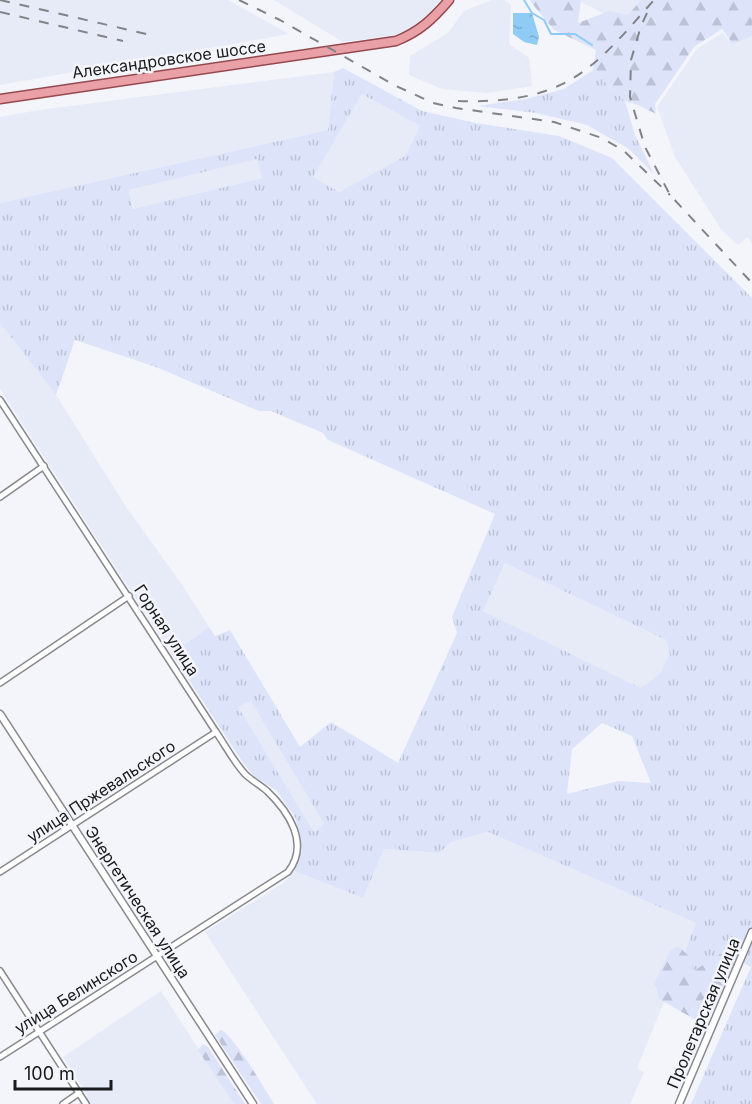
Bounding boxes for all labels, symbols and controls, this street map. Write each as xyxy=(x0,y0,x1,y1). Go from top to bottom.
street label: Александровское шоссе xyxy=(71,36,267,82)
street label: Горная улица xyxy=(130,581,204,679)
street label: улица Пржевальского xyxy=(23,736,179,846)
street label: Энергетическая улица xyxy=(81,822,195,982)
street label: Пролетарская улица xyxy=(662,935,744,1091)
street label: улица Белинского xyxy=(11,946,141,1038)
scale bar xyxy=(15,1053,111,1091)
text: 100 m xyxy=(24,1063,75,1084)

